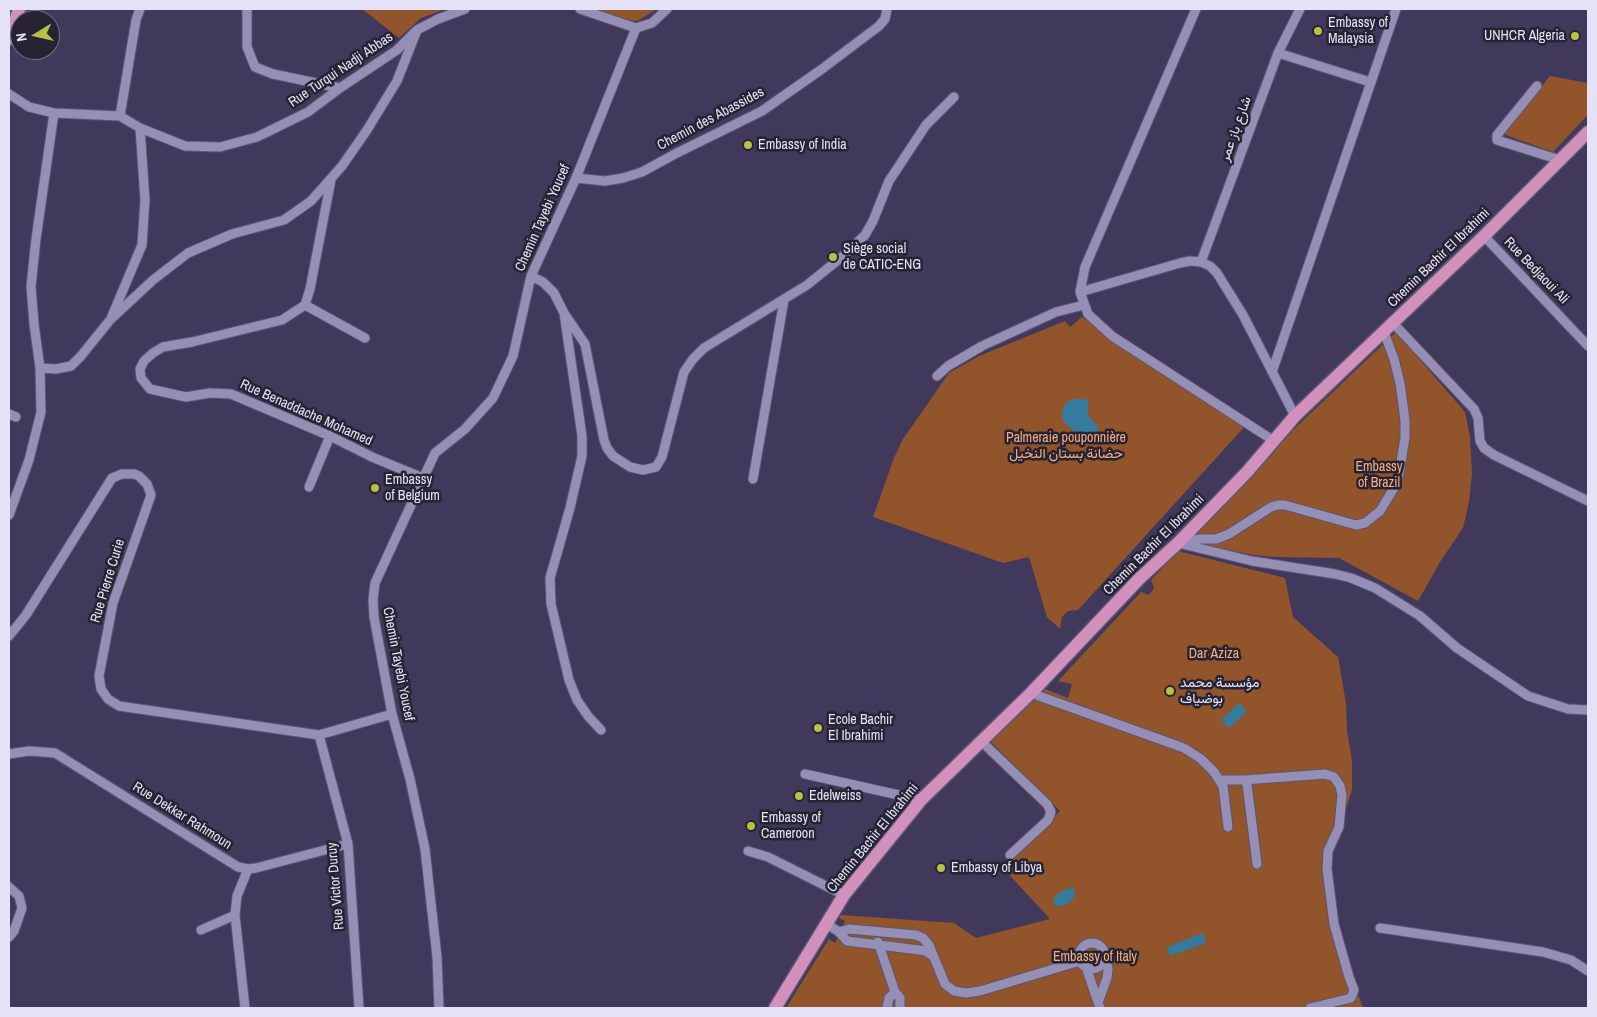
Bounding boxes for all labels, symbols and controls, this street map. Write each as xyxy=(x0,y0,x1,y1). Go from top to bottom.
north arrow xyxy=(10,10,60,60)
place label: Embassy of Malaysia xyxy=(1328,15,1388,48)
marker: Embassy of Malaysia xyxy=(1312,25,1324,37)
place label: UNHCR Algeria xyxy=(1484,28,1565,44)
street label: Rue Turqui Nadji Abbas xyxy=(286,29,396,111)
marker: UNHCR Algeria xyxy=(1569,30,1581,42)
text: N xyxy=(12,32,31,43)
street label: Chemin des Abassides xyxy=(655,84,767,154)
street label: شارع باز عمر xyxy=(1217,94,1255,164)
place label: Embassy of India xyxy=(758,137,847,153)
marker: Embassy of India xyxy=(742,139,754,151)
street label: Chemin Tayebi Youcef xyxy=(512,162,574,274)
street label: Chemin Bachir El Ibrahimi xyxy=(1385,205,1493,311)
street label: Rue Bedjaoui Ali xyxy=(1500,234,1572,308)
place label: Siège social de CATIC-ENG xyxy=(843,241,921,274)
marker: Siège social de CATIC-ENG xyxy=(827,251,839,263)
street label: Rue Benaddache Mohamed xyxy=(237,376,375,450)
park label: Palmeraie pouponnière حضانة بستان النخيل xyxy=(1006,430,1126,462)
park label: Embassy of Brazil xyxy=(1355,459,1403,492)
place label: Embassy of Belgium xyxy=(385,472,440,504)
marker: Embassy of Belgium xyxy=(369,482,381,494)
street label: Chemin Bachir El Ibrahimi xyxy=(1100,491,1208,599)
street label: Rue Pierre Curie xyxy=(87,537,129,625)
street label: Chemin Tayebi Youcef xyxy=(379,606,417,722)
park label: Dar Aziza xyxy=(1189,646,1239,662)
place label: مؤسسة محمد بوضياف xyxy=(1180,675,1259,708)
marker: مؤسسة محمد بوضياف xyxy=(1164,685,1176,697)
place label: Ecole Bachir El Ibrahimi xyxy=(828,712,893,744)
marker: Ecole Bachir El Ibrahimi xyxy=(812,722,824,734)
street label: Rue Dekkar Rahmoun xyxy=(129,779,235,853)
street label: Chemin Bachir El Ibrahimi xyxy=(824,780,922,896)
place label: Edelweiss xyxy=(809,788,861,804)
marker: Edelweiss xyxy=(793,790,805,802)
place label: Embassy of Cameroon xyxy=(761,810,821,842)
marker: Embassy of Cameroon xyxy=(745,820,757,832)
street label: Rue Victor Duruy xyxy=(324,842,348,930)
place label: Embassy of Libya xyxy=(951,860,1042,876)
marker: Embassy of Libya xyxy=(935,862,947,874)
park label: Embassy of Italy xyxy=(1053,949,1137,965)

